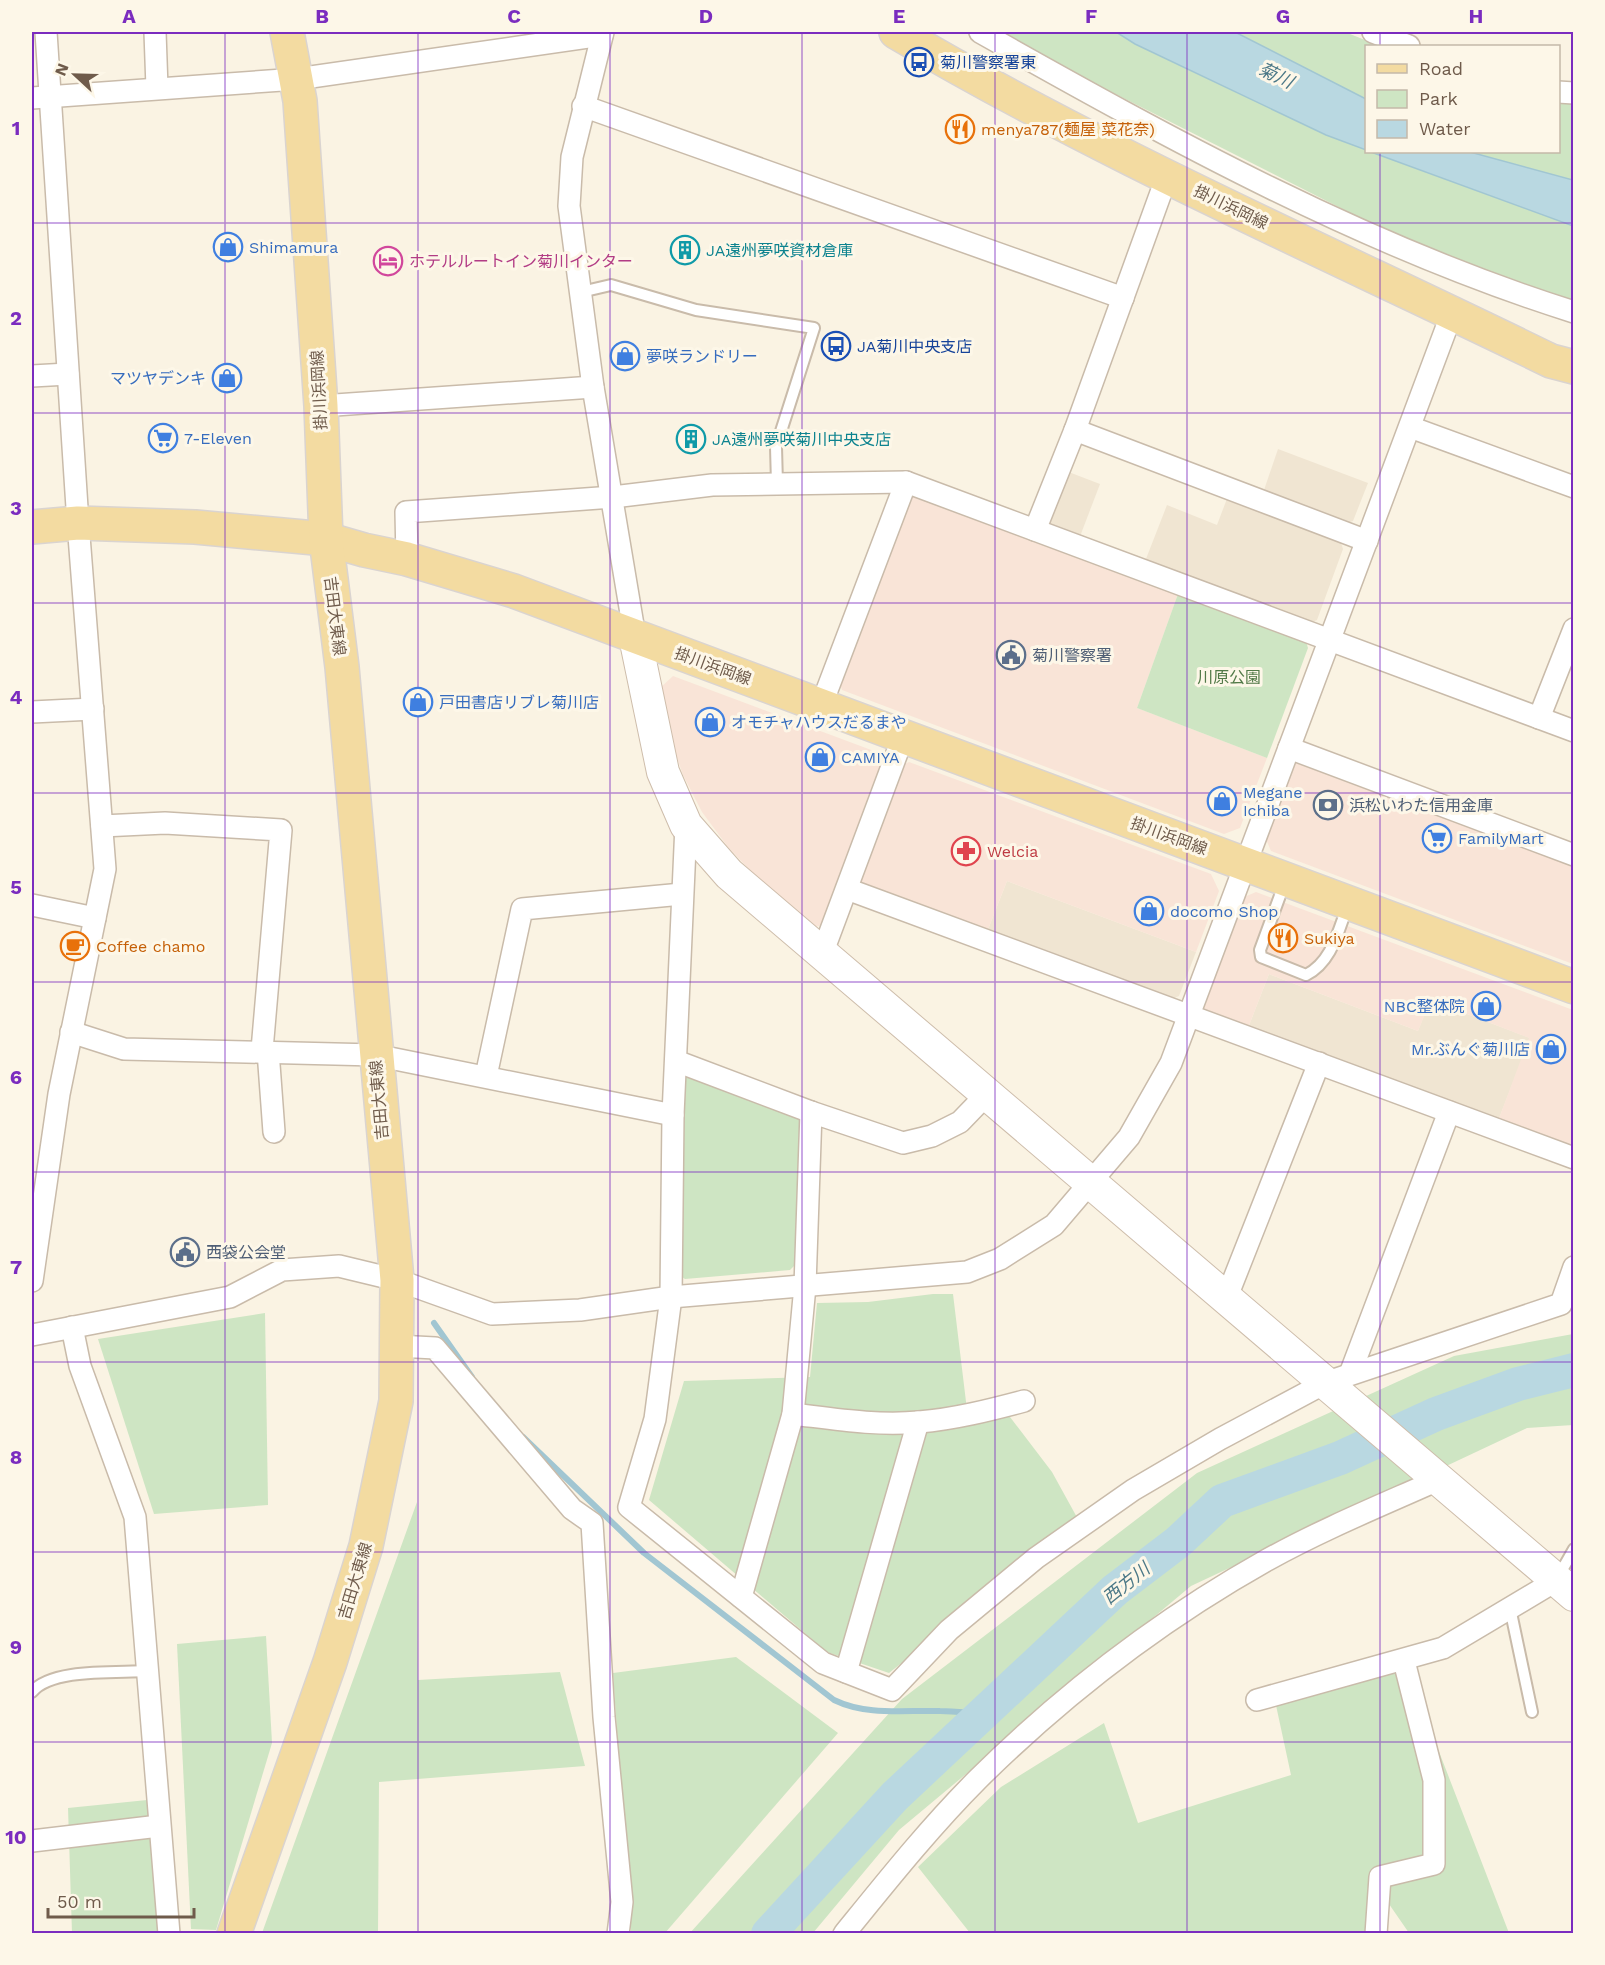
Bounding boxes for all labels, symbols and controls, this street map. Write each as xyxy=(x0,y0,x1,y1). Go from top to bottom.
text: A xyxy=(122,4,136,28)
text: B xyxy=(315,4,329,28)
text: C xyxy=(507,4,521,28)
text: D xyxy=(699,4,713,28)
text: E xyxy=(893,4,905,28)
text: F xyxy=(1085,4,1097,28)
text: G xyxy=(1276,4,1290,28)
text: H xyxy=(1469,4,1483,28)
north arrow xyxy=(45,45,105,105)
legend xyxy=(1365,45,1560,153)
bus stop icon: 菊川警察署東 xyxy=(903,46,935,78)
place label: 菊川警察署東 xyxy=(940,53,1036,72)
water label: 菊川 xyxy=(1255,58,1299,93)
text: Road xyxy=(1419,58,1463,79)
text: N xyxy=(51,61,73,79)
text: Park xyxy=(1419,88,1458,109)
restaurant icon: menya787(麺屋 菜花奈) xyxy=(944,113,976,145)
text: 1 xyxy=(12,116,20,140)
text: Water xyxy=(1419,118,1471,139)
place label: menya787(麺屋 菜花奈) xyxy=(981,120,1155,139)
street label: 掛川浜岡線 xyxy=(1191,181,1271,233)
shop icon: Shimamura xyxy=(212,231,244,263)
building icon: JA遠州夢咲資材倉庫 xyxy=(669,234,701,266)
place label: Shimamura xyxy=(249,238,338,257)
place label: JA遠州夢咲資材倉庫 xyxy=(706,241,853,260)
hotel icon: ホテルルートイン菊川インター xyxy=(372,245,404,277)
place label: ホテルルートイン菊川インター xyxy=(409,252,633,271)
text: 2 xyxy=(10,306,22,330)
bus stop icon: JA菊川中央支店 xyxy=(820,330,852,362)
place label: JA菊川中央支店 xyxy=(857,337,972,356)
shop icon: 夢咲ランドリー xyxy=(609,340,641,372)
place label: 夢咲ランドリー xyxy=(646,347,758,366)
street label: 掛川浜岡線 xyxy=(307,350,331,430)
shop icon: マツヤデンキ xyxy=(211,362,243,394)
place label: マツヤデンキ xyxy=(110,369,206,388)
supermarket icon: 7-Eleven xyxy=(147,422,179,454)
building icon: JA遠州夢咲菊川中央支店 xyxy=(675,423,707,455)
place label: 7-Eleven xyxy=(184,429,252,448)
place label: JA遠州夢咲菊川中央支店 xyxy=(712,430,891,449)
text: 3 xyxy=(10,496,22,520)
street label: 吉田大東線 xyxy=(321,575,349,657)
public building icon: 菊川警察署 xyxy=(995,639,1027,671)
street label: 掛川浜岡線 xyxy=(672,643,754,689)
place label: 菊川警察署 xyxy=(1032,646,1112,665)
park label: 川原公園 xyxy=(1197,668,1261,687)
text: 4 xyxy=(10,685,23,709)
shop icon: 戸田書店リブレ菊川店 xyxy=(402,686,434,718)
place label: 戸田書店リブレ菊川店 xyxy=(439,693,599,712)
shop icon: オモチャハウスだるまや xyxy=(694,706,726,738)
place label: オモチャハウスだるまや xyxy=(731,713,907,732)
shop icon: CAMIYA xyxy=(804,741,836,773)
place label: CAMIYA xyxy=(841,748,900,767)
place label: Megane Ichiba xyxy=(1243,783,1302,820)
shop icon: Megane Ichiba xyxy=(1206,785,1238,817)
bank icon: 浜松いわた信用金庫 xyxy=(1312,789,1344,821)
place label: 浜松いわた信用金庫 xyxy=(1349,796,1493,815)
street label: 掛川浜岡線 xyxy=(1128,813,1210,859)
supermarket icon: FamilyMart xyxy=(1421,822,1453,854)
place label: FamilyMart xyxy=(1458,829,1544,848)
pharmacy icon: Welcia xyxy=(950,835,982,867)
place label: Welcia xyxy=(987,842,1038,861)
text: 5 xyxy=(10,875,22,899)
shop icon: docomo Shop xyxy=(1133,895,1165,927)
place label: docomo Shop xyxy=(1170,902,1278,921)
restaurant icon: Sukiya xyxy=(1267,922,1299,954)
place label: Sukiya xyxy=(1304,929,1354,948)
cafe icon: Coffee chamo xyxy=(59,930,91,962)
place label: Coffee chamo xyxy=(96,937,205,956)
shop icon: NBC整体院 xyxy=(1470,990,1502,1022)
place label: NBC整体院 xyxy=(1384,997,1465,1016)
shop icon: Mr.ぶんぐ菊川店 xyxy=(1535,1033,1567,1065)
place label: Mr.ぶんぐ菊川店 xyxy=(1411,1040,1530,1059)
street label: 吉田大東線 xyxy=(366,1059,392,1141)
text: 6 xyxy=(10,1065,22,1089)
public building icon: 西袋公会堂 xyxy=(169,1236,201,1268)
place label: 西袋公会堂 xyxy=(206,1243,286,1262)
text: 7 xyxy=(10,1255,22,1279)
text: 8 xyxy=(10,1445,22,1469)
street label: 吉田大東線 xyxy=(334,1540,376,1622)
water label: 西方川 xyxy=(1098,1557,1155,1608)
text: 9 xyxy=(10,1635,22,1659)
text: 10 xyxy=(5,1825,27,1849)
scale bar xyxy=(48,1881,194,1919)
text: 50 m xyxy=(57,1891,102,1912)

